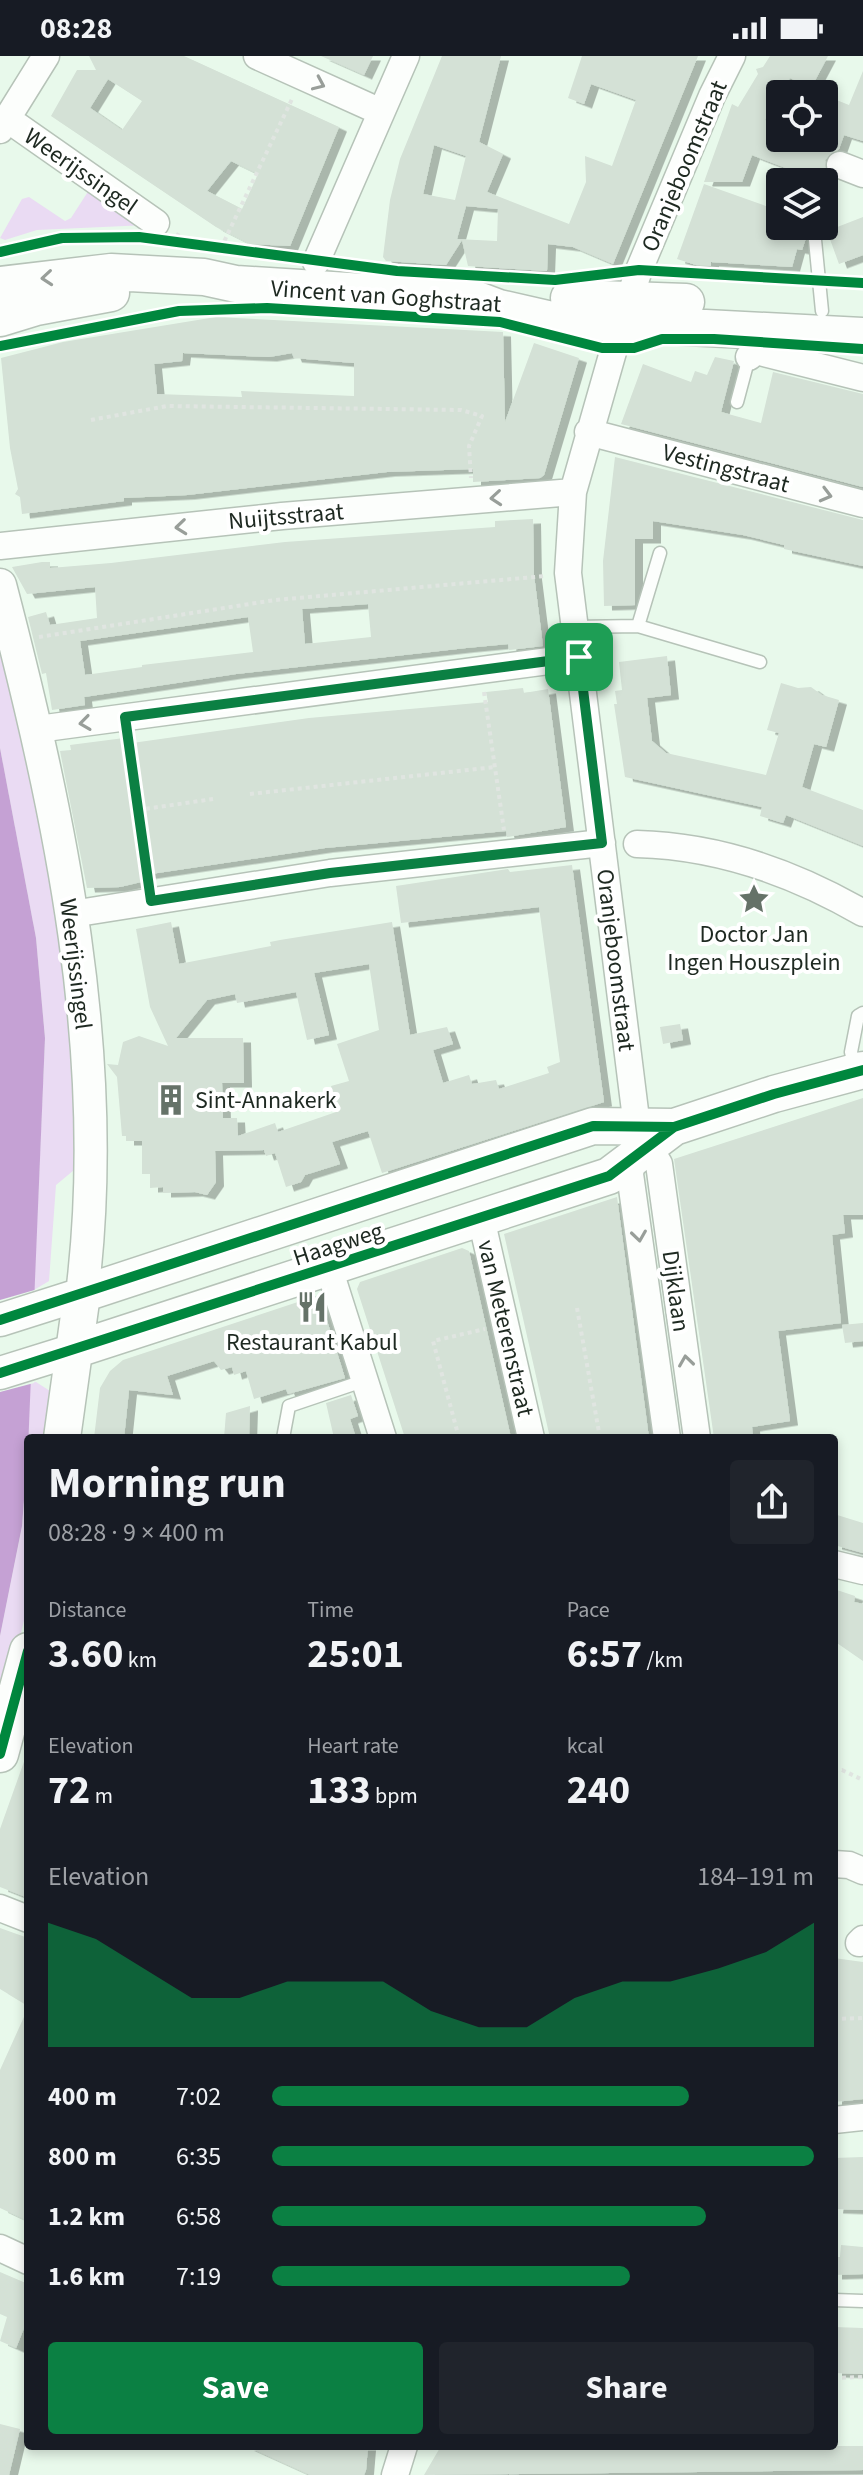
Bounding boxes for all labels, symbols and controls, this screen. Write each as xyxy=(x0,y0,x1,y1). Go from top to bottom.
text: 08:28 xyxy=(40,7,112,50)
one-way arrow xyxy=(311,74,325,90)
street label: Oranjeboomstraat xyxy=(633,75,736,257)
map controls xyxy=(766,80,838,240)
button: locate xyxy=(766,80,838,152)
street label: Weerijssingel xyxy=(17,119,145,224)
button: layers xyxy=(766,168,838,240)
one-way arrow xyxy=(40,269,53,286)
street label: Vincent van Goghstraat xyxy=(270,271,502,322)
street label: Vestingstraat xyxy=(658,435,793,502)
one-way arrow xyxy=(818,485,832,502)
one-way arrow xyxy=(489,490,502,507)
street label: Nuijtsstraat xyxy=(227,494,345,539)
one-way arrow xyxy=(174,518,187,535)
pin xyxy=(545,623,613,691)
icon: arrive xyxy=(557,635,601,679)
one-way arrow xyxy=(78,714,91,731)
street label: Oranjeboomstraat xyxy=(587,867,644,1053)
place icon: Doctor Jan Ingen Houszplein xyxy=(737,882,771,916)
street label: Weerijssingel xyxy=(50,897,101,1032)
place label: Doctor Jan Ingen Houszplein xyxy=(667,917,841,980)
building icon: Sint-Annakerk xyxy=(154,1083,188,1117)
place label: Sint-Annakerk xyxy=(195,1083,337,1118)
street label: Haagweg xyxy=(289,1213,388,1275)
one-way arrow xyxy=(630,1229,647,1243)
street label: van Meterenstraat xyxy=(468,1236,543,1420)
street label: Dijklaan xyxy=(652,1248,699,1334)
restaurant icon: Restaurant Kabul xyxy=(295,1290,329,1324)
place label: Restaurant Kabul xyxy=(226,1325,398,1360)
one-way arrow xyxy=(678,1354,695,1368)
text: Morning run xyxy=(48,1452,286,1515)
button: share xyxy=(730,1460,814,1544)
text: 08:28 · 9 × 400 m xyxy=(48,1514,225,1551)
text: Distance xyxy=(48,1594,126,1626)
text: Time xyxy=(307,1594,354,1626)
text: Pace xyxy=(567,1594,610,1626)
text: 3.60 xyxy=(48,1626,123,1683)
text: 25:01 xyxy=(307,1626,404,1683)
text: 6:57 xyxy=(567,1626,642,1683)
text: km xyxy=(123,1644,157,1676)
text: /km xyxy=(642,1644,683,1676)
text: Elevation xyxy=(48,1730,134,1762)
text: Heart rate xyxy=(307,1730,399,1762)
text: kcal xyxy=(567,1730,604,1762)
text: 72 xyxy=(48,1762,90,1819)
text: 133 xyxy=(307,1762,371,1819)
text: 240 xyxy=(567,1762,630,1819)
text: m xyxy=(90,1780,113,1812)
text: bpm xyxy=(371,1780,418,1812)
text: Elevation xyxy=(48,1858,149,1895)
text: 184–191 m xyxy=(697,1858,814,1895)
text: 400 m xyxy=(48,2078,117,2115)
text: 7:02 xyxy=(176,2078,221,2115)
text: 800 m xyxy=(48,2138,117,2175)
text: 6:35 xyxy=(176,2138,221,2175)
text: 1.2 km xyxy=(48,2198,125,2235)
text: 6:58 xyxy=(176,2198,221,2235)
text: 1.6 km xyxy=(48,2258,125,2295)
text: 7:19 xyxy=(176,2258,221,2295)
button: Save xyxy=(48,2342,423,2434)
button: Share xyxy=(439,2342,814,2434)

